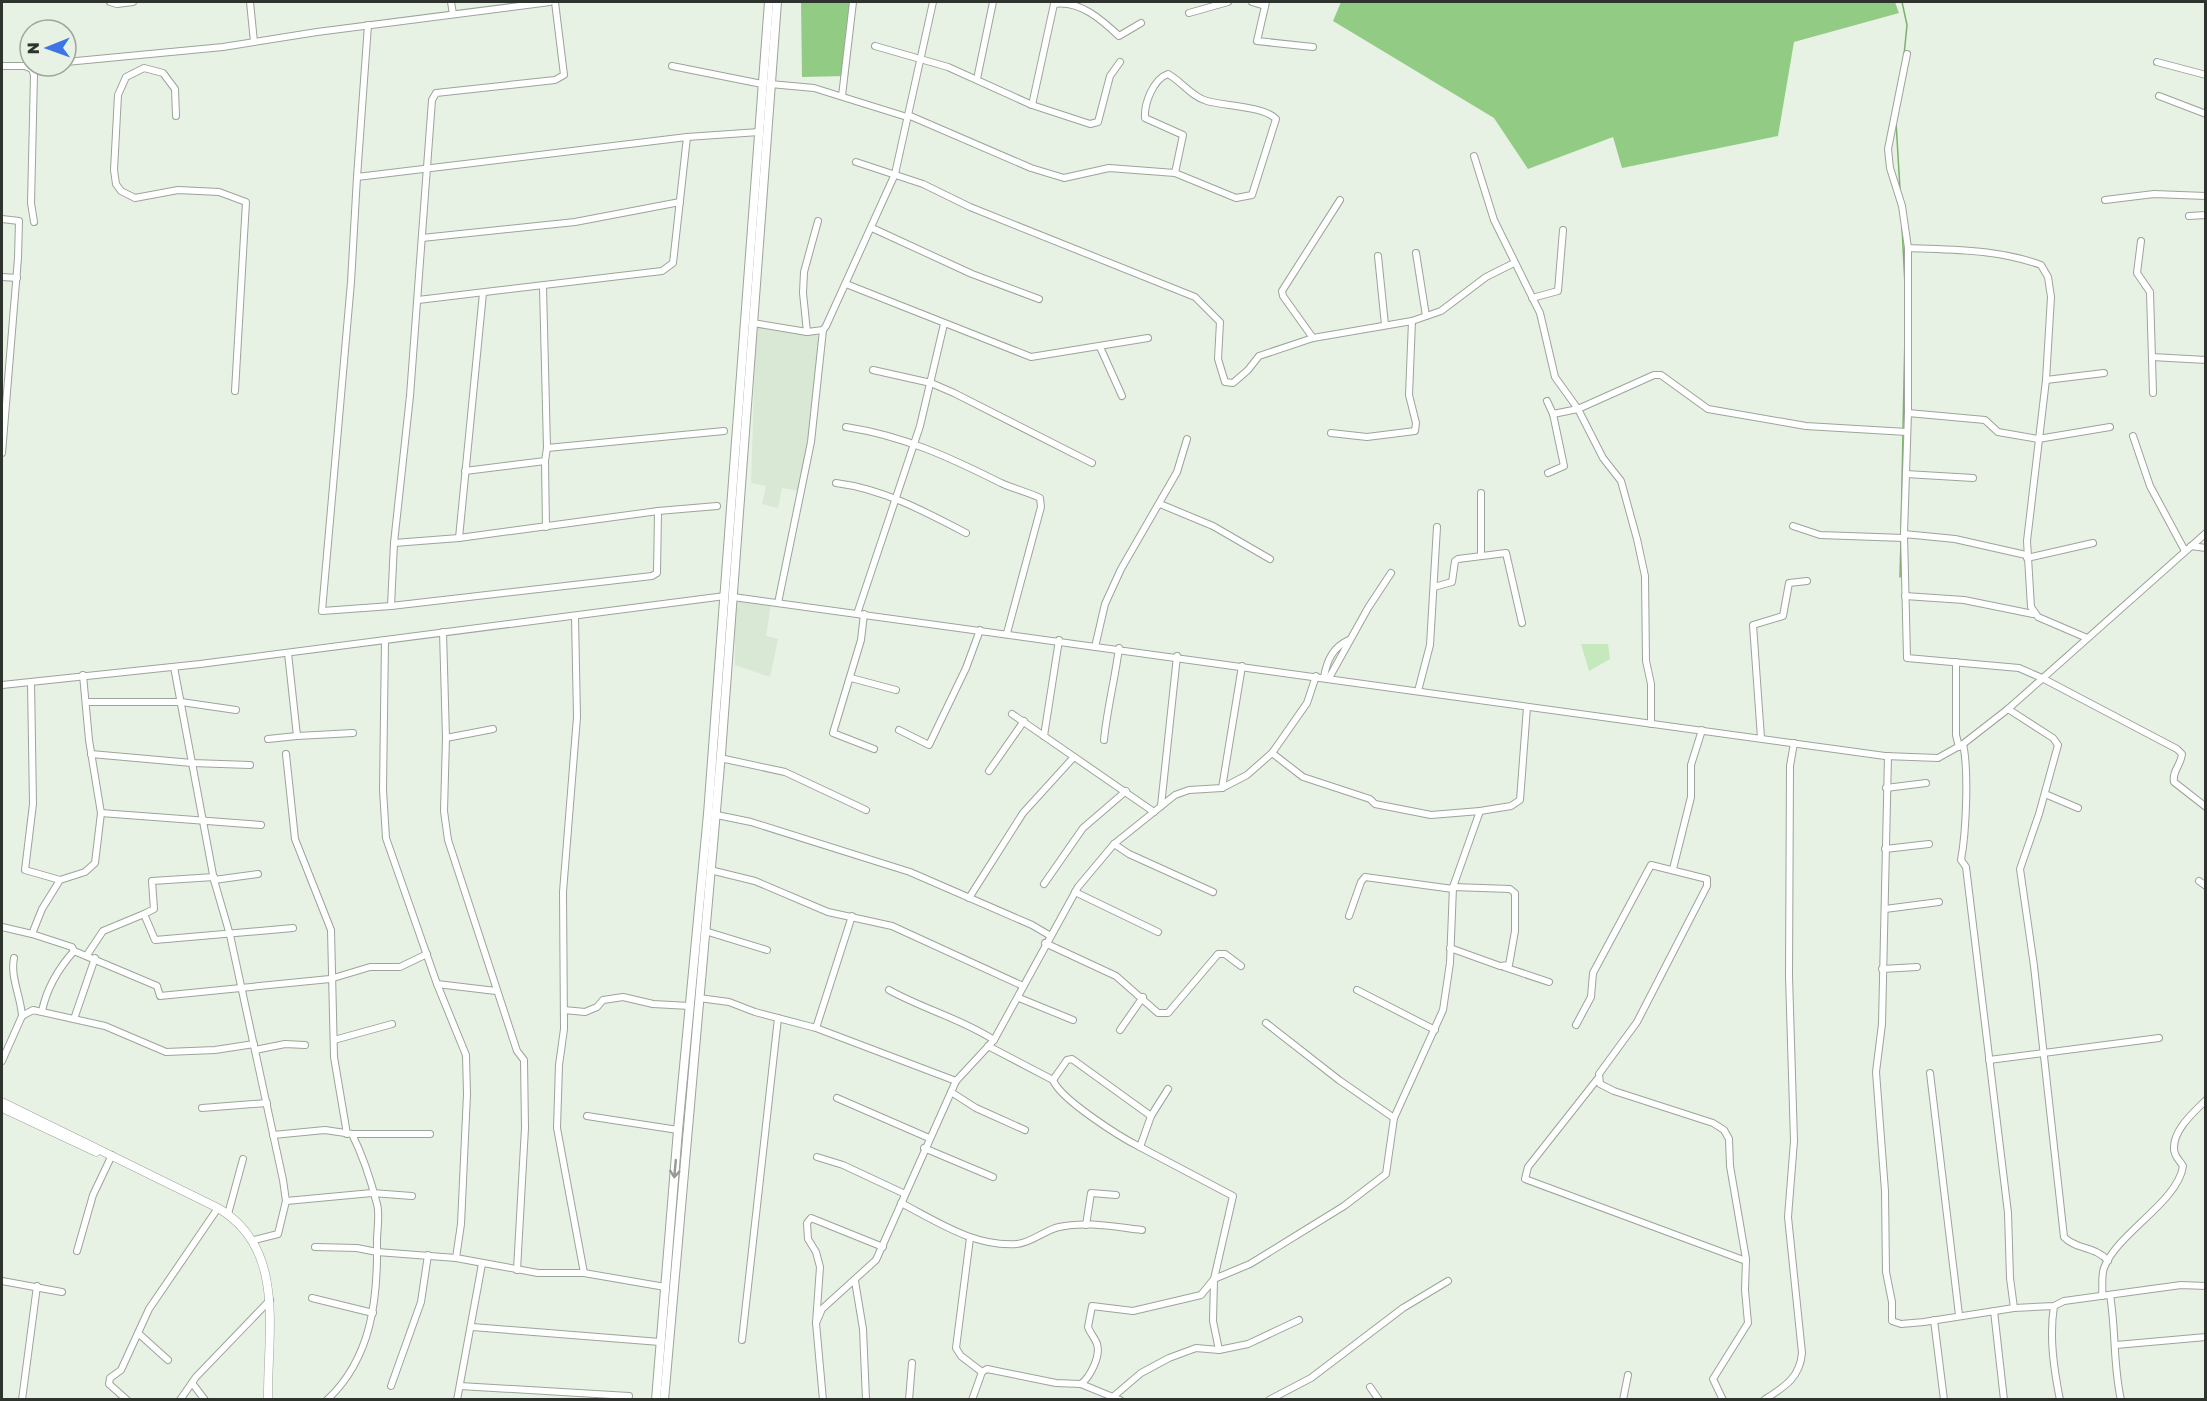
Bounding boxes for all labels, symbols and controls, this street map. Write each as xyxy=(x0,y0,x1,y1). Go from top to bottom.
north arrow xyxy=(18,18,78,78)
text: N xyxy=(23,42,43,55)
one-way arrow xyxy=(669,1159,680,1179)

